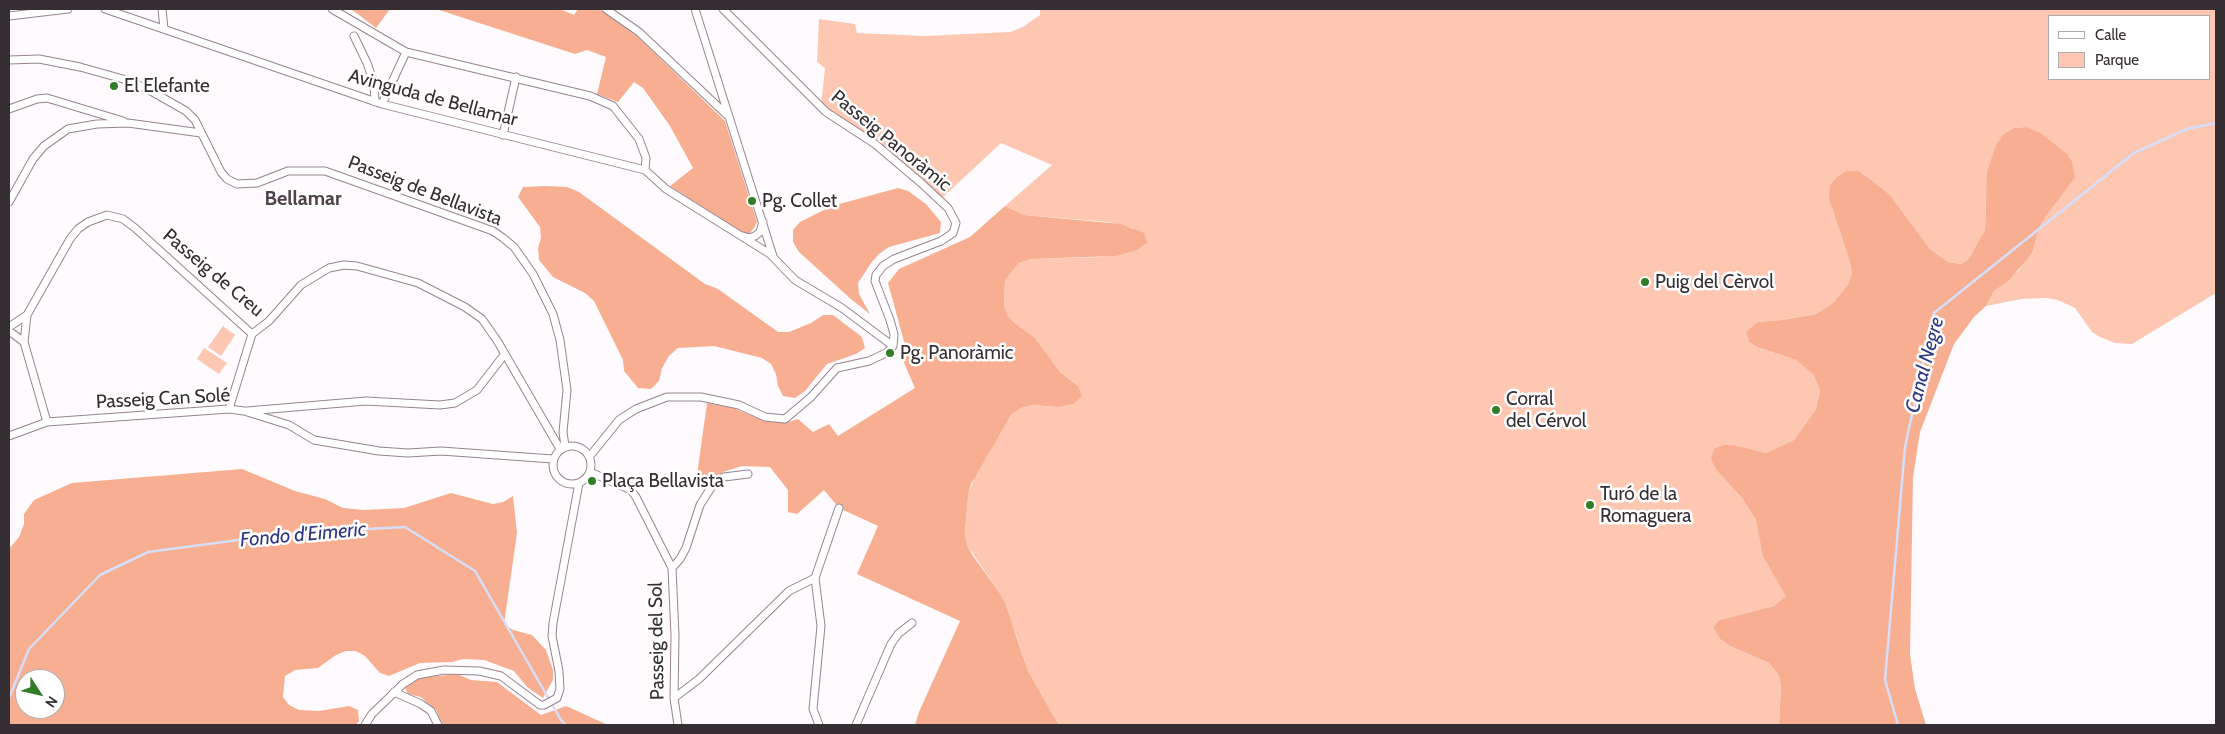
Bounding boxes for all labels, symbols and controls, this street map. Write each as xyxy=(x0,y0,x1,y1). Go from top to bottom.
legend xyxy=(2048,15,2210,80)
text: Calle xyxy=(2095,26,2126,44)
text: Parque xyxy=(2095,51,2139,69)
street label: Avinguda de Bellamar xyxy=(346,64,520,132)
place label: El Elefante xyxy=(124,75,210,97)
marker: El Elefante xyxy=(108,80,120,92)
street label: Passeig Panoràmic xyxy=(826,86,956,196)
street label: Passeig de Bellavista xyxy=(345,151,505,231)
district label: Bellamar xyxy=(264,187,342,211)
place label: Pg. Collet xyxy=(762,190,837,212)
marker: Pg. Collet xyxy=(746,195,758,207)
street label: Passeig de Creu xyxy=(158,224,268,322)
place label: Puig del Cèrvol xyxy=(1655,271,1774,293)
marker: Puig del Cèrvol xyxy=(1639,276,1651,288)
water label: Canal Negre xyxy=(1901,314,1949,416)
place label: Pg. Panoràmic xyxy=(900,342,1013,364)
marker: Pg. Panoràmic xyxy=(884,347,896,359)
street label: Passeig Can Solé xyxy=(95,384,231,414)
place label: Corral del Cérvol xyxy=(1506,388,1586,432)
marker: Corral del Cérvol xyxy=(1490,404,1502,416)
place label: Plaça Bellavista xyxy=(602,470,724,492)
marker: Plaça Bellavista xyxy=(586,475,598,487)
place label: Turó de la Romaguera xyxy=(1600,483,1691,527)
marker: Turó de la Romaguera xyxy=(1584,499,1596,511)
water label: Fondo d'Eimeric xyxy=(239,518,367,552)
street label: Passeig del Sol xyxy=(645,582,669,700)
north arrow xyxy=(15,669,65,719)
text: N xyxy=(41,693,62,711)

